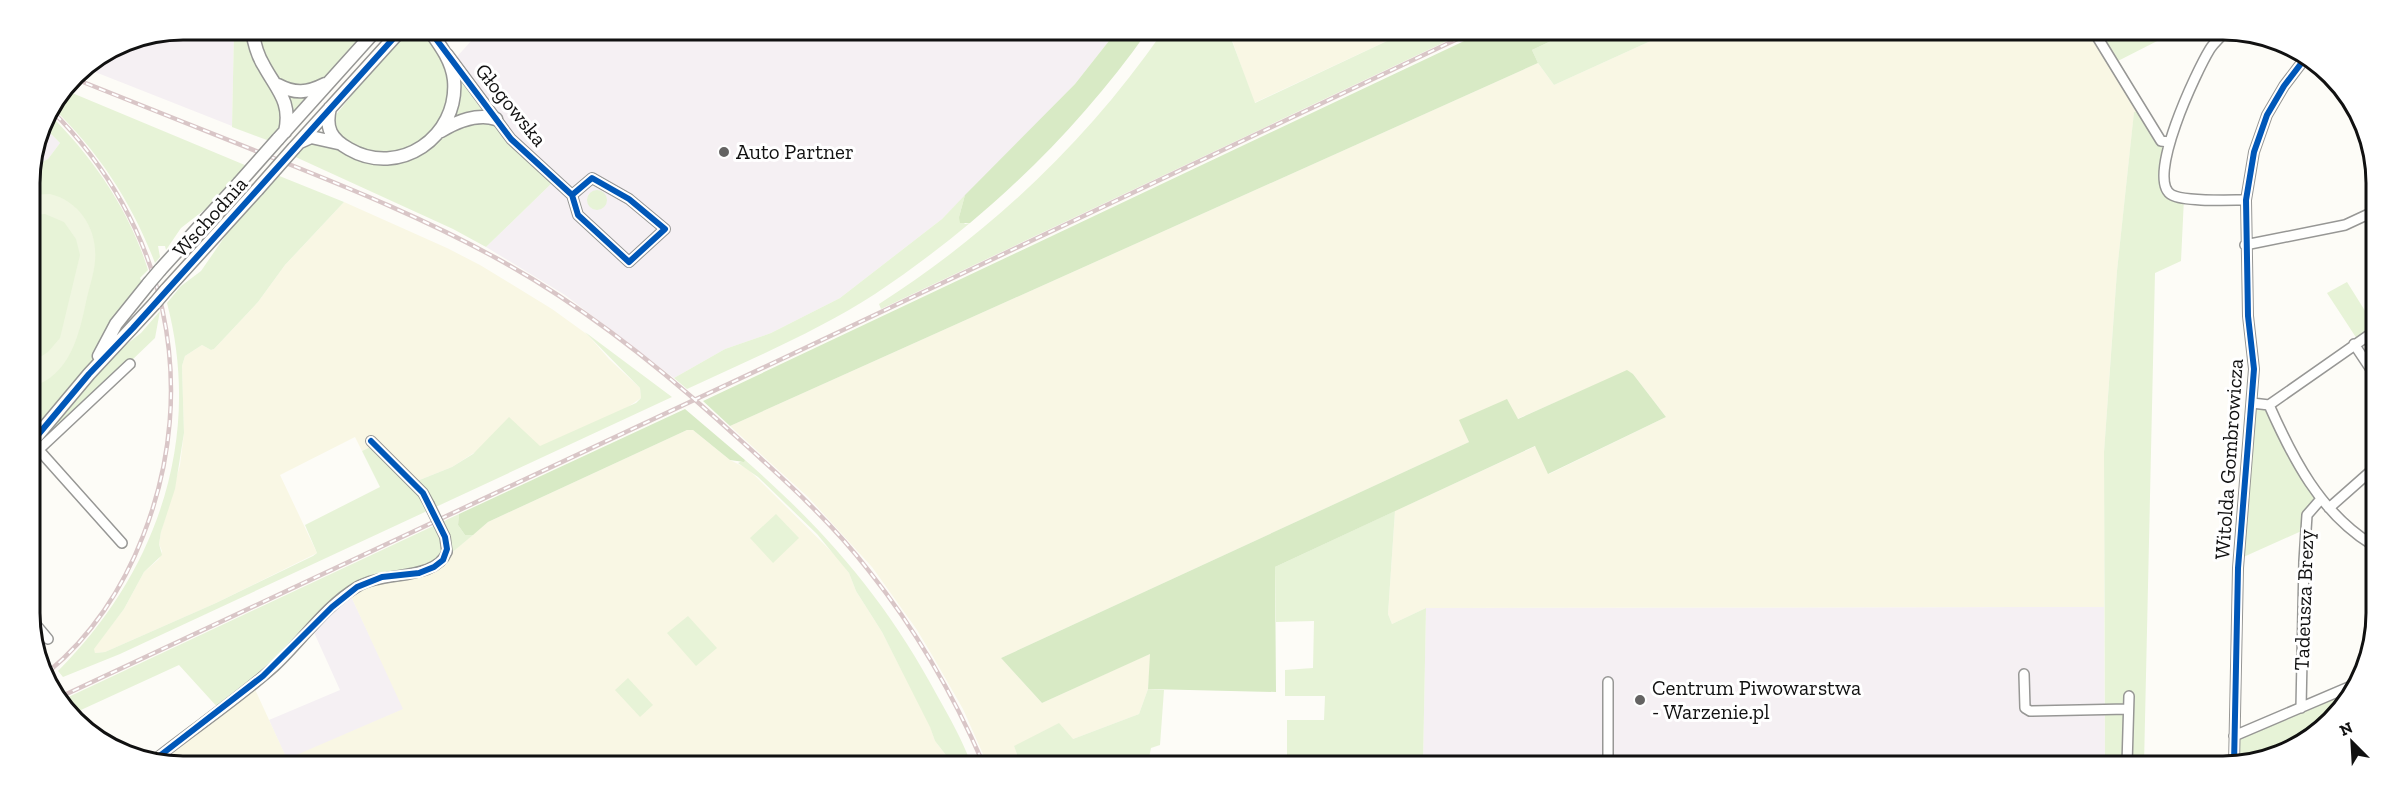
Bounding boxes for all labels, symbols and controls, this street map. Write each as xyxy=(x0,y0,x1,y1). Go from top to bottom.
street label: Głogowska xyxy=(470,58,552,151)
place label: Auto Partner xyxy=(736,139,854,164)
marker: Auto Partner xyxy=(717,145,731,159)
street label: Wschodnia xyxy=(167,171,252,262)
street label: Witolda Gombrowicza xyxy=(2209,358,2248,560)
street label: Tadeusza Brezy xyxy=(2289,529,2318,671)
place label: Centrum Piwowarstwa - Warzenie.pl xyxy=(1652,675,1861,724)
marker: Centrum Piwowarstwa - Warzenie.pl xyxy=(1633,693,1647,707)
north arrow xyxy=(2322,712,2382,772)
text: N xyxy=(2337,718,2356,740)

